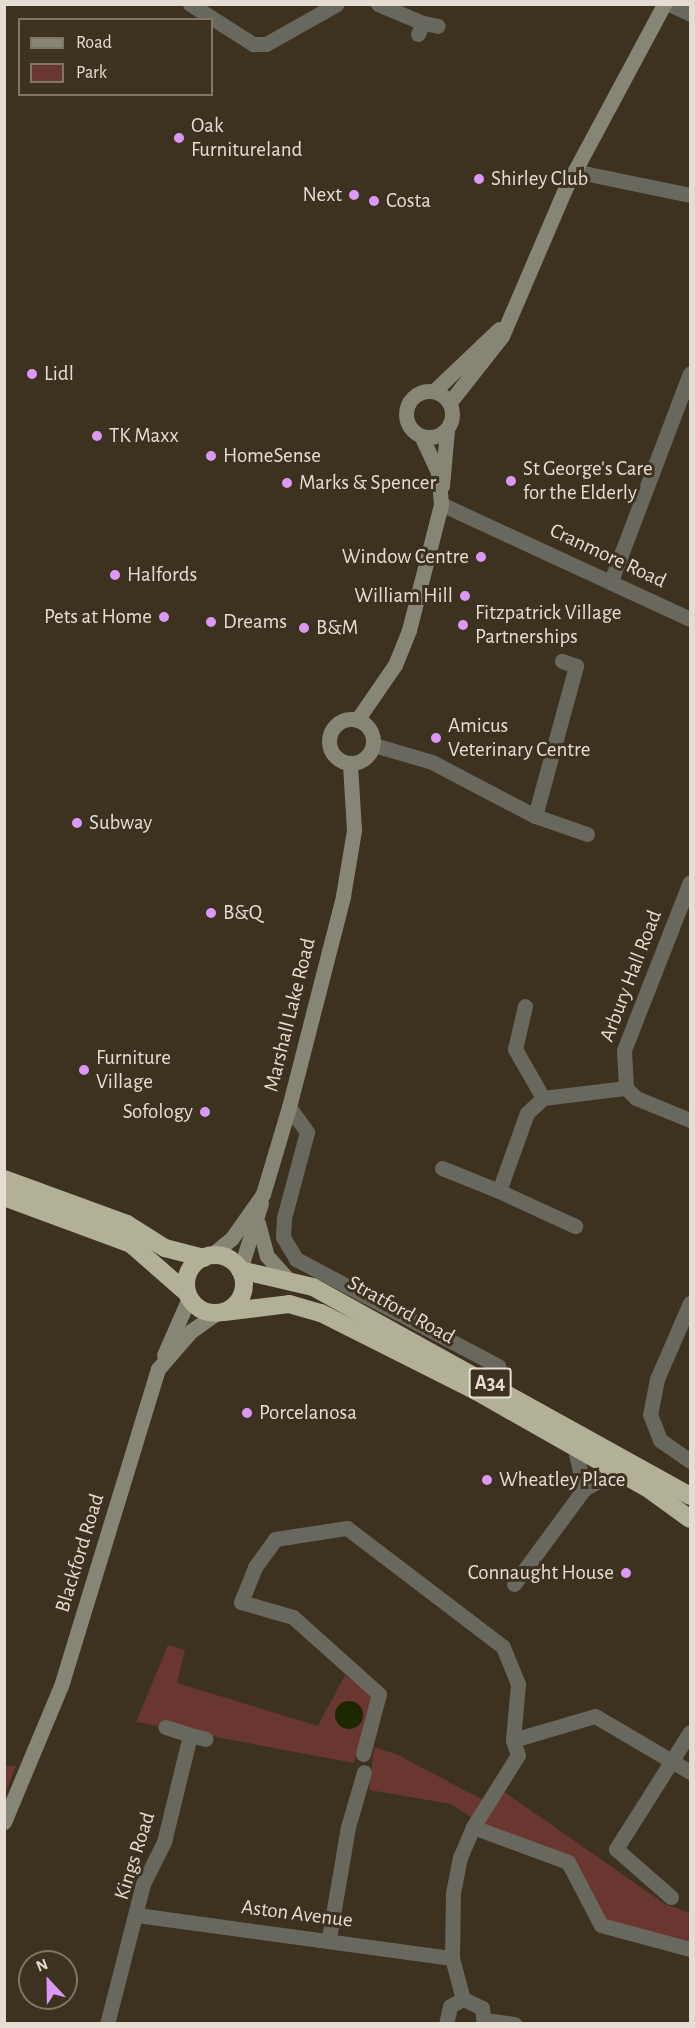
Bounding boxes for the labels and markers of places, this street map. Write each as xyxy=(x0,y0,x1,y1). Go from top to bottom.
place label: Oak Furnitureland xyxy=(191,113,302,163)
marker: Oak Furnitureland xyxy=(172,131,186,145)
place label: Shirley Club xyxy=(491,166,588,192)
marker: Shirley Club xyxy=(472,172,486,186)
place label: Next xyxy=(303,182,342,208)
marker: Next xyxy=(347,188,361,202)
place label: Costa xyxy=(386,188,431,214)
marker: Costa xyxy=(367,194,381,208)
place label: Lidl xyxy=(44,361,74,387)
marker: Lidl xyxy=(25,367,39,381)
place label: TK Maxx xyxy=(109,423,179,449)
marker: TK Maxx xyxy=(90,429,104,443)
place label: HomeSense xyxy=(223,443,321,469)
marker: HomeSense xyxy=(204,449,218,463)
place label: St George's Care for the Elderly xyxy=(523,456,653,506)
place label: Marks & Spencer xyxy=(299,470,436,496)
marker: St George's Care for the Elderly xyxy=(504,474,518,488)
marker: Marks & Spencer xyxy=(280,476,294,490)
place label: Window Centre xyxy=(342,544,469,570)
marker: Window Centre xyxy=(474,550,488,564)
place label: Halfords xyxy=(127,562,197,588)
marker: Halfords xyxy=(108,568,122,582)
place label: William Hill xyxy=(354,583,453,609)
marker: William Hill xyxy=(458,589,472,603)
place label: Fitzpatrick Village Partnerships xyxy=(475,600,622,650)
place label: Pets at Home xyxy=(44,604,152,630)
place label: Dreams xyxy=(223,609,287,635)
marker: Pets at Home xyxy=(157,610,171,624)
marker: Dreams xyxy=(204,615,218,629)
place label: B&M xyxy=(316,615,358,641)
marker: Fitzpatrick Village Partnerships xyxy=(456,618,470,632)
marker: B&M xyxy=(297,621,311,635)
place label: Amicus Veterinary Centre xyxy=(448,713,591,763)
marker: Amicus Veterinary Centre xyxy=(429,731,443,745)
place label: Subway xyxy=(89,810,152,836)
marker: Subway xyxy=(70,816,84,830)
place label: B&Q xyxy=(223,900,262,926)
marker: B&Q xyxy=(204,906,218,920)
place label: Furniture Village xyxy=(96,1045,171,1095)
marker: Furniture Village xyxy=(77,1063,91,1077)
place label: Sofology xyxy=(123,1099,193,1125)
marker: Sofology xyxy=(198,1105,212,1119)
place label: Porcelanosa xyxy=(259,1400,357,1426)
marker: Porcelanosa xyxy=(240,1406,254,1420)
place label: Wheatley Place xyxy=(499,1467,625,1493)
marker: Wheatley Place xyxy=(480,1473,494,1487)
place label: Connaught House xyxy=(468,1560,614,1586)
marker: Connaught House xyxy=(619,1566,633,1580)

